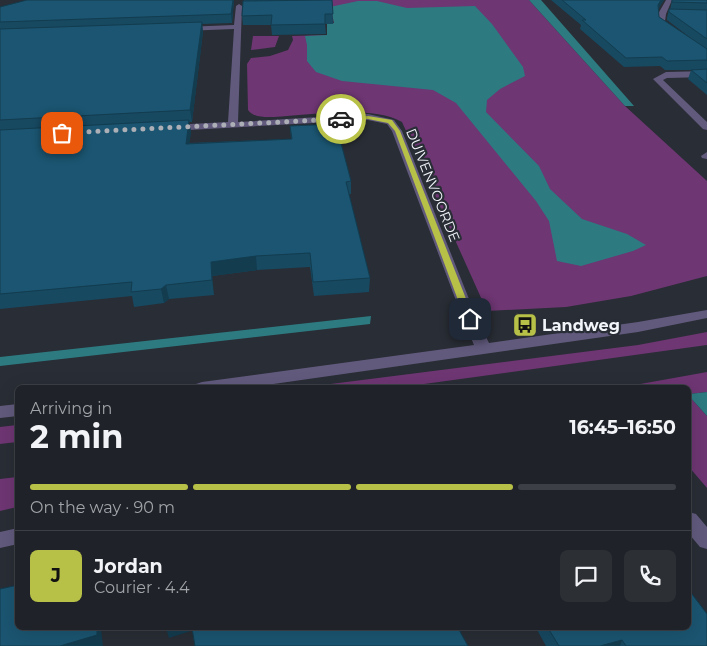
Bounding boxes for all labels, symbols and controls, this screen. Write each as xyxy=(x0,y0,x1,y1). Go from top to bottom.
courier xyxy=(316,94,366,144)
icon: car xyxy=(327,105,355,133)
pin xyxy=(41,112,83,154)
icon: bag xyxy=(48,119,76,147)
street label: DUIVENVOORDE xyxy=(402,126,464,244)
pin xyxy=(449,298,491,340)
icon: home xyxy=(456,305,484,333)
bus stop icon: Landweg xyxy=(512,312,538,338)
place label: Landweg xyxy=(542,316,620,335)
text: Arriving in xyxy=(30,399,112,418)
text: 16:45–16:50 xyxy=(569,416,676,439)
text: 2 min xyxy=(30,417,123,456)
text: On the way · 90 m xyxy=(30,498,175,517)
button: chat xyxy=(560,550,612,602)
button: phone xyxy=(624,550,676,602)
text: Jordan xyxy=(94,555,163,578)
text: J xyxy=(51,564,61,587)
text: Courier · 4.4 xyxy=(94,578,190,597)

